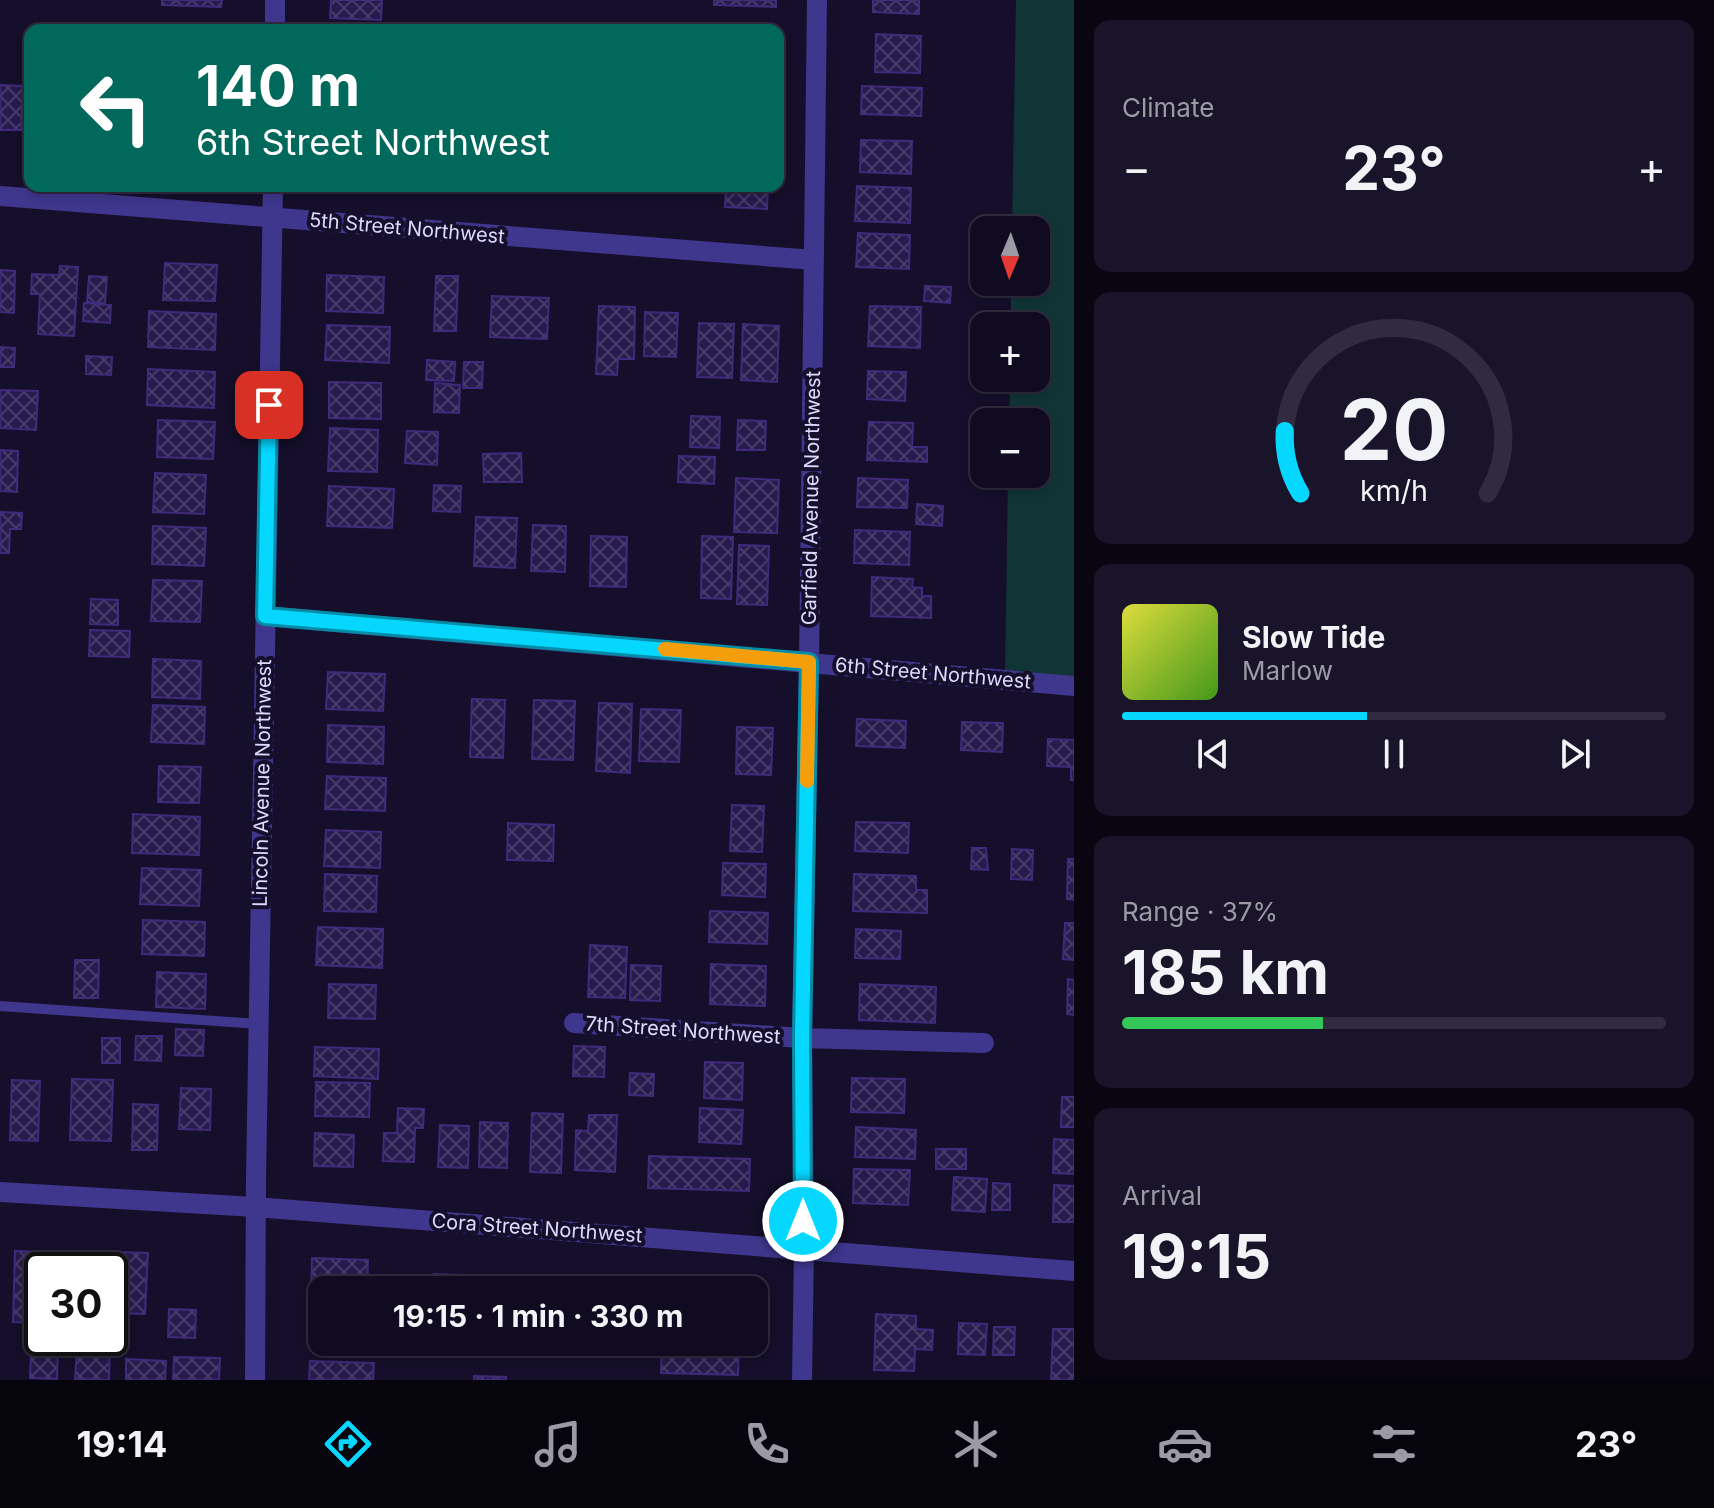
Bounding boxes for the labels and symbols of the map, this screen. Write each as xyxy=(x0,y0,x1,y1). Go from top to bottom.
street label: 5th Street Northwest xyxy=(308,207,506,249)
north arrow xyxy=(970,216,1050,296)
street label: Garfield Avenue Northwest xyxy=(797,370,825,625)
pin xyxy=(235,371,303,439)
street label: 6th Street Northwest xyxy=(834,652,1032,694)
street label: Lincoln Avenue Northwest xyxy=(248,659,276,907)
street label: 7th Street Northwest xyxy=(585,1011,782,1049)
position arrow xyxy=(761,1179,845,1263)
street label: Cora Street Northwest xyxy=(431,1209,644,1247)
speed limit sign: 30 xyxy=(24,1252,128,1356)

